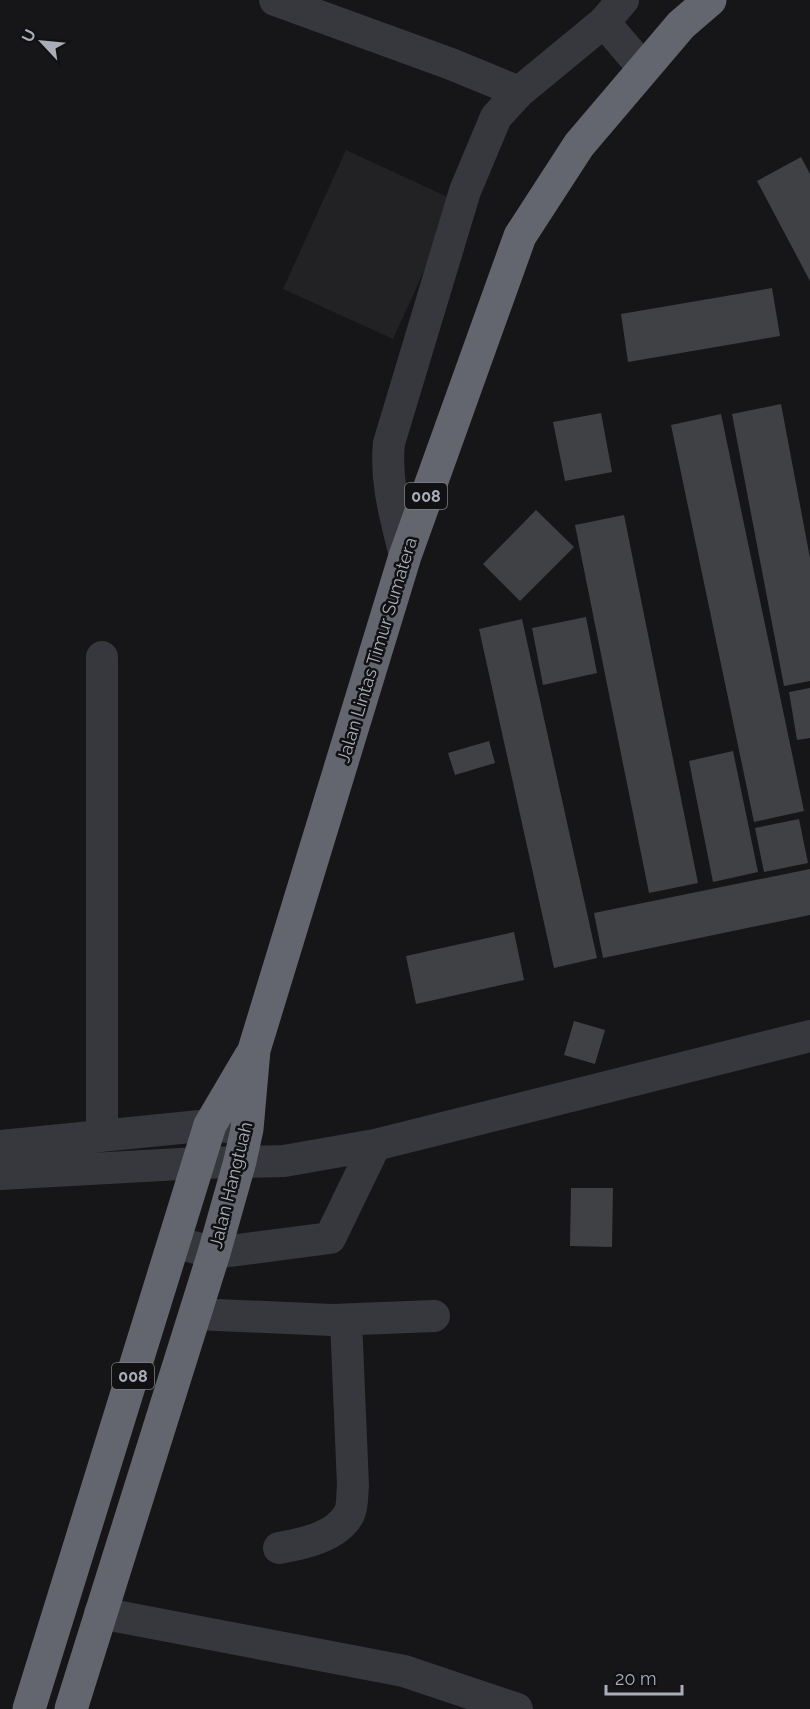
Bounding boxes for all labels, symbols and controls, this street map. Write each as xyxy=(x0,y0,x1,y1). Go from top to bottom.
north arrow xyxy=(12,12,72,72)
text: U xyxy=(18,26,40,45)
road number: 008 xyxy=(405,483,447,509)
street label: Jalan Lintas Timur Sumatera xyxy=(332,535,421,765)
street label: Jalan Hangtuah xyxy=(205,1119,256,1250)
road number: 008 xyxy=(112,1363,154,1389)
scale bar xyxy=(606,1658,682,1696)
text: 20 m xyxy=(615,1668,657,1689)

